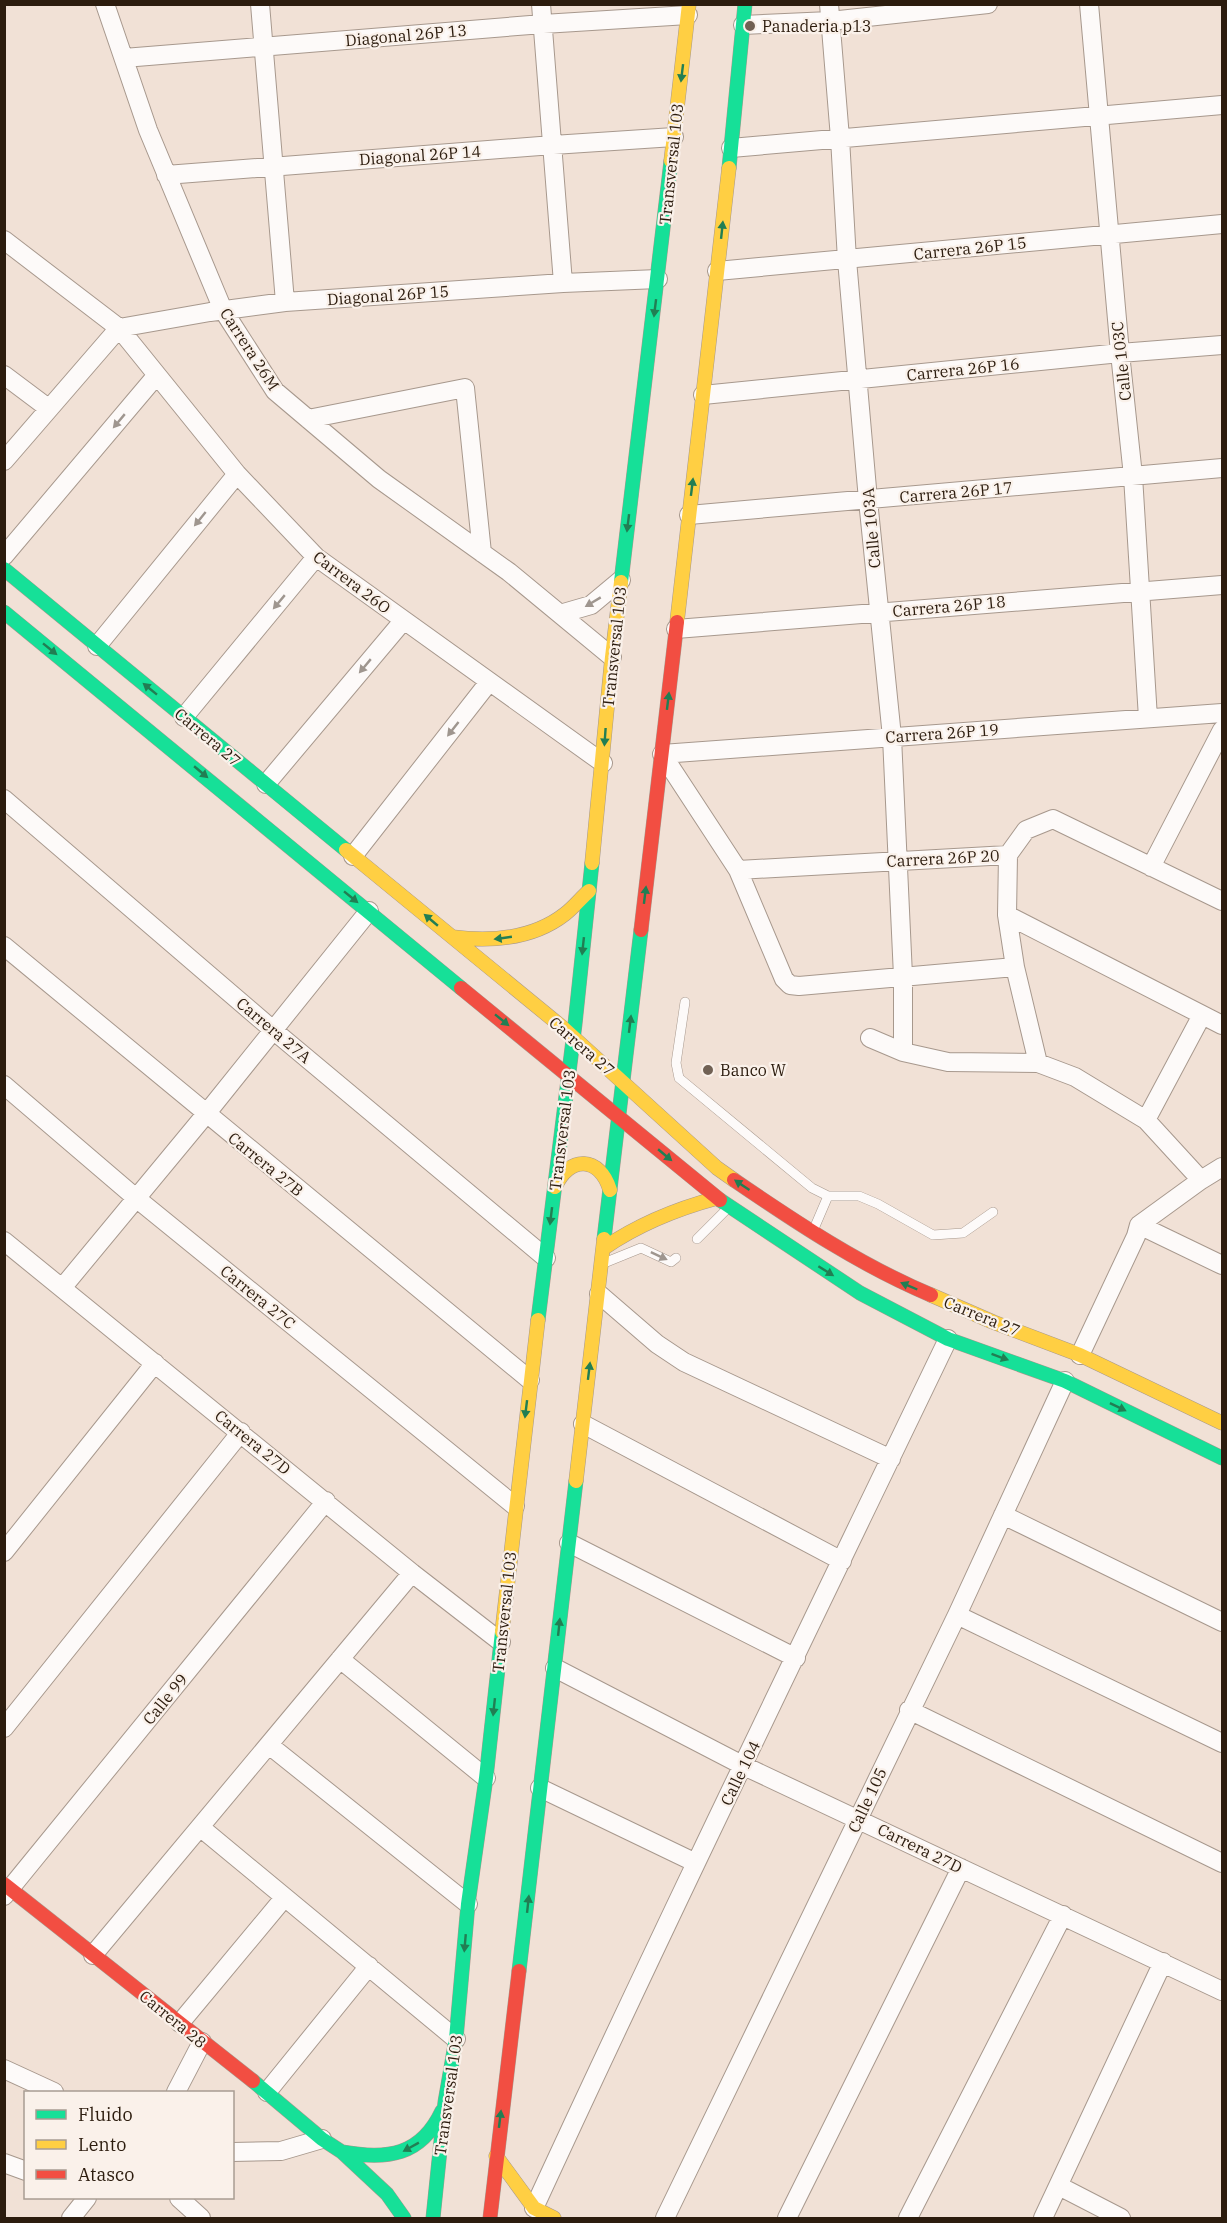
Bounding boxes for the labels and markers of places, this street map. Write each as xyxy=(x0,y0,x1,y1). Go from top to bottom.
place label: Panaderia p13 xyxy=(762,16,871,36)
marker: Panaderia p13 xyxy=(743,19,757,33)
place label: Banco W xyxy=(720,1060,787,1080)
marker: Banco W xyxy=(701,1063,715,1077)

